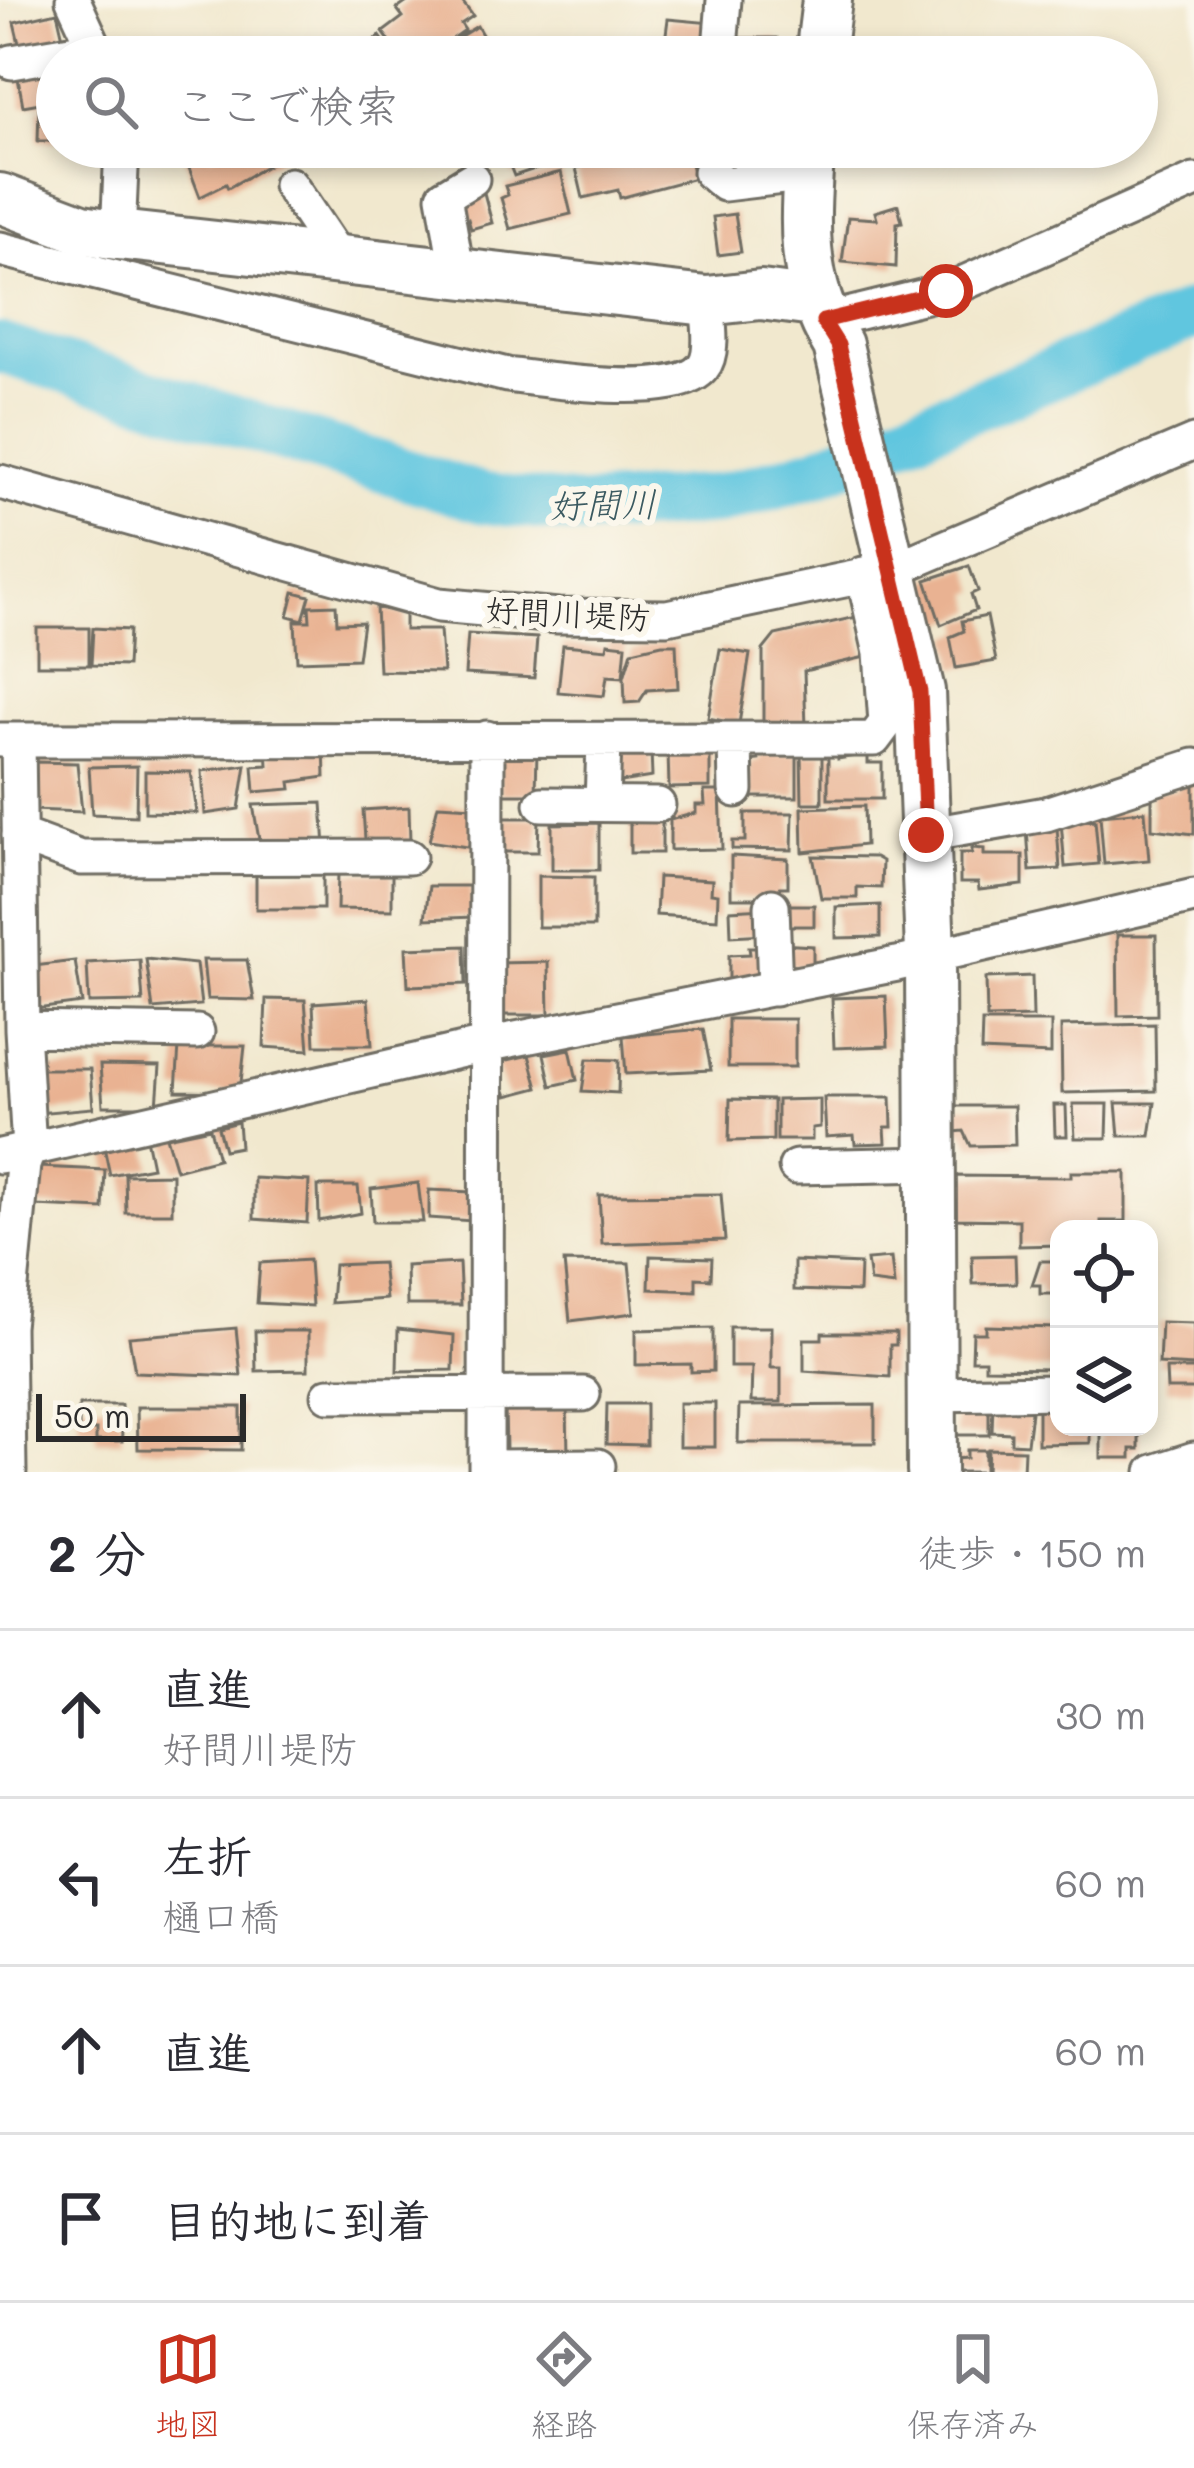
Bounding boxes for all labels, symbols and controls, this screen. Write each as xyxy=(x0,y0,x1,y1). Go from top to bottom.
search box xyxy=(36,36,1158,168)
icon: search xyxy=(78,69,144,135)
text: ここで検索 xyxy=(174,75,399,133)
route start xyxy=(919,264,973,318)
water label: 好間川 xyxy=(549,479,657,527)
street label: 好間川堤防 xyxy=(484,586,652,638)
route end xyxy=(899,808,953,862)
map controls xyxy=(1050,1220,1158,1436)
button: locate xyxy=(1050,1220,1158,1328)
button: layers xyxy=(1050,1328,1158,1436)
scale bar xyxy=(36,1388,246,1441)
text: 50 m xyxy=(54,1393,130,1436)
text: 2 分 xyxy=(48,1518,146,1585)
text: 徒歩 · 150 m xyxy=(918,1526,1146,1577)
text: 直進 xyxy=(162,1658,252,1716)
icon: ahead xyxy=(48,1681,114,1747)
text: 30 m xyxy=(1056,1688,1146,1739)
text: 好間川堤防 xyxy=(162,1722,357,1773)
text: 左折 xyxy=(162,1826,252,1884)
icon: left xyxy=(48,1849,114,1915)
text: 60 m xyxy=(1055,1856,1146,1907)
text: 樋口橋 xyxy=(162,1890,279,1941)
icon: ahead xyxy=(48,2017,114,2083)
text: 直進 xyxy=(162,2022,252,2080)
text: 60 m xyxy=(1055,2024,1146,2075)
icon: arrive xyxy=(48,2185,114,2251)
text: 目的地に到着 xyxy=(162,2190,432,2248)
tab: 地図 xyxy=(155,2326,221,2446)
tab: 経路 xyxy=(531,2326,597,2446)
tab: 保存済み xyxy=(907,2326,1039,2446)

